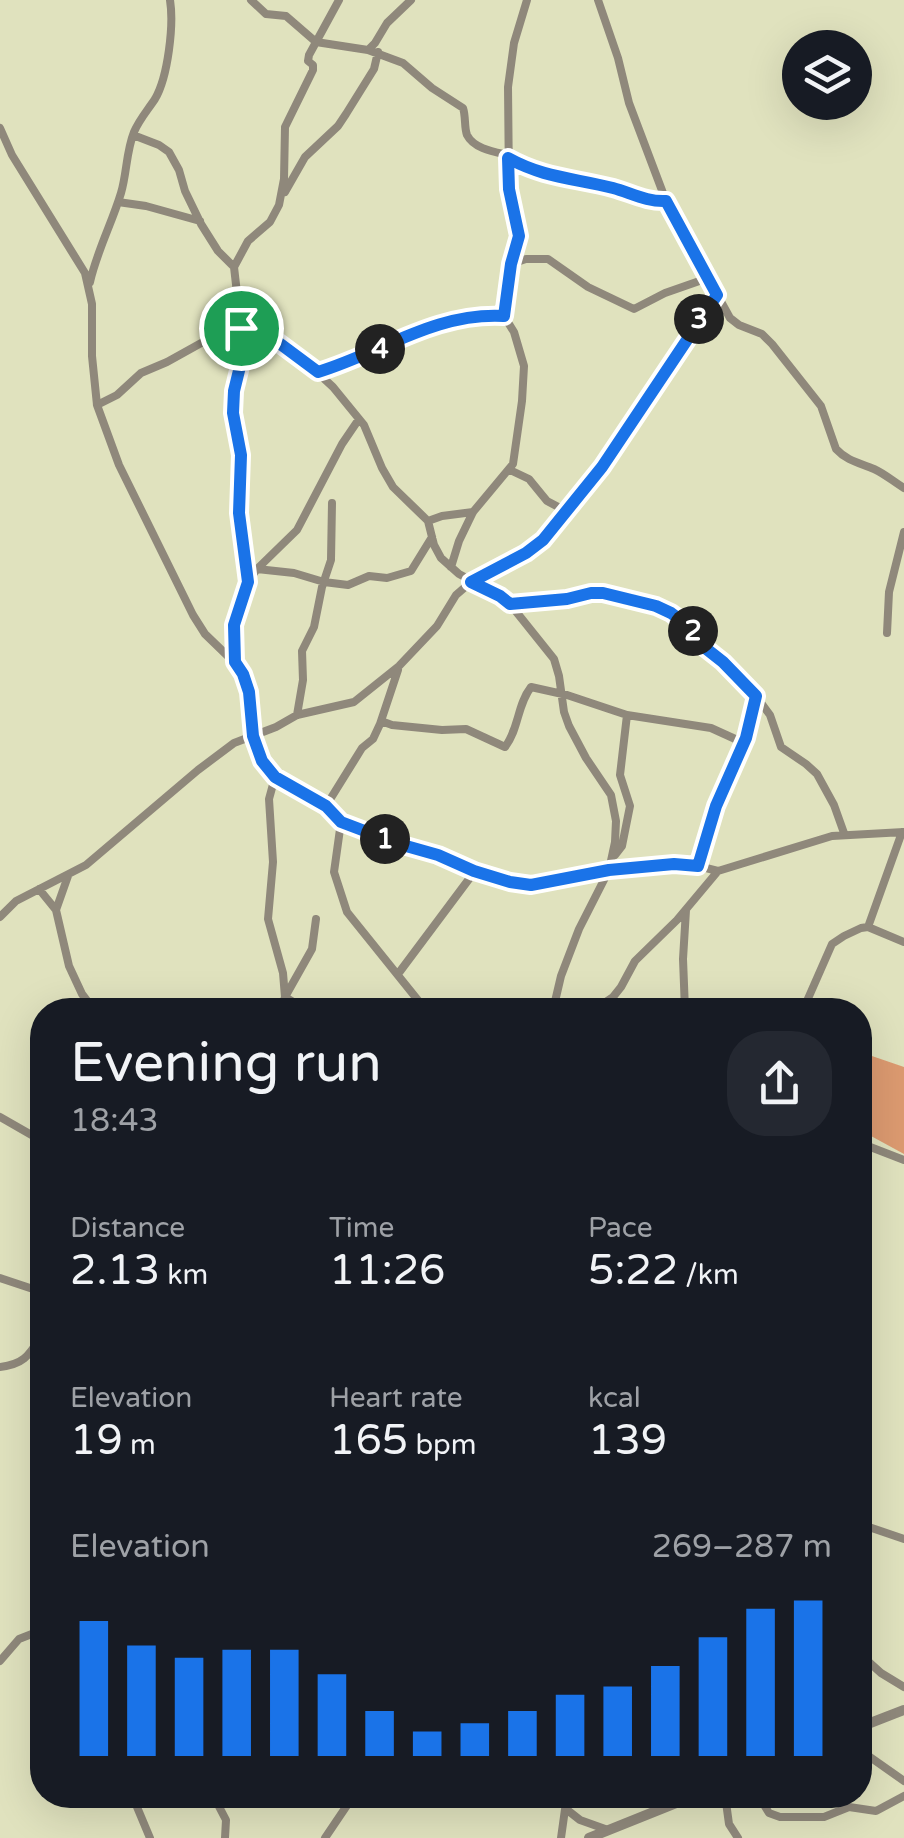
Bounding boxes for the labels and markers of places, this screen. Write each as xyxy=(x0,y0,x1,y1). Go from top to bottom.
pin xyxy=(199,286,284,371)
pin: 3 xyxy=(674,294,724,344)
pin: 4 xyxy=(355,324,405,374)
pin: 2 xyxy=(668,606,718,656)
pin: 1 xyxy=(360,814,410,864)

